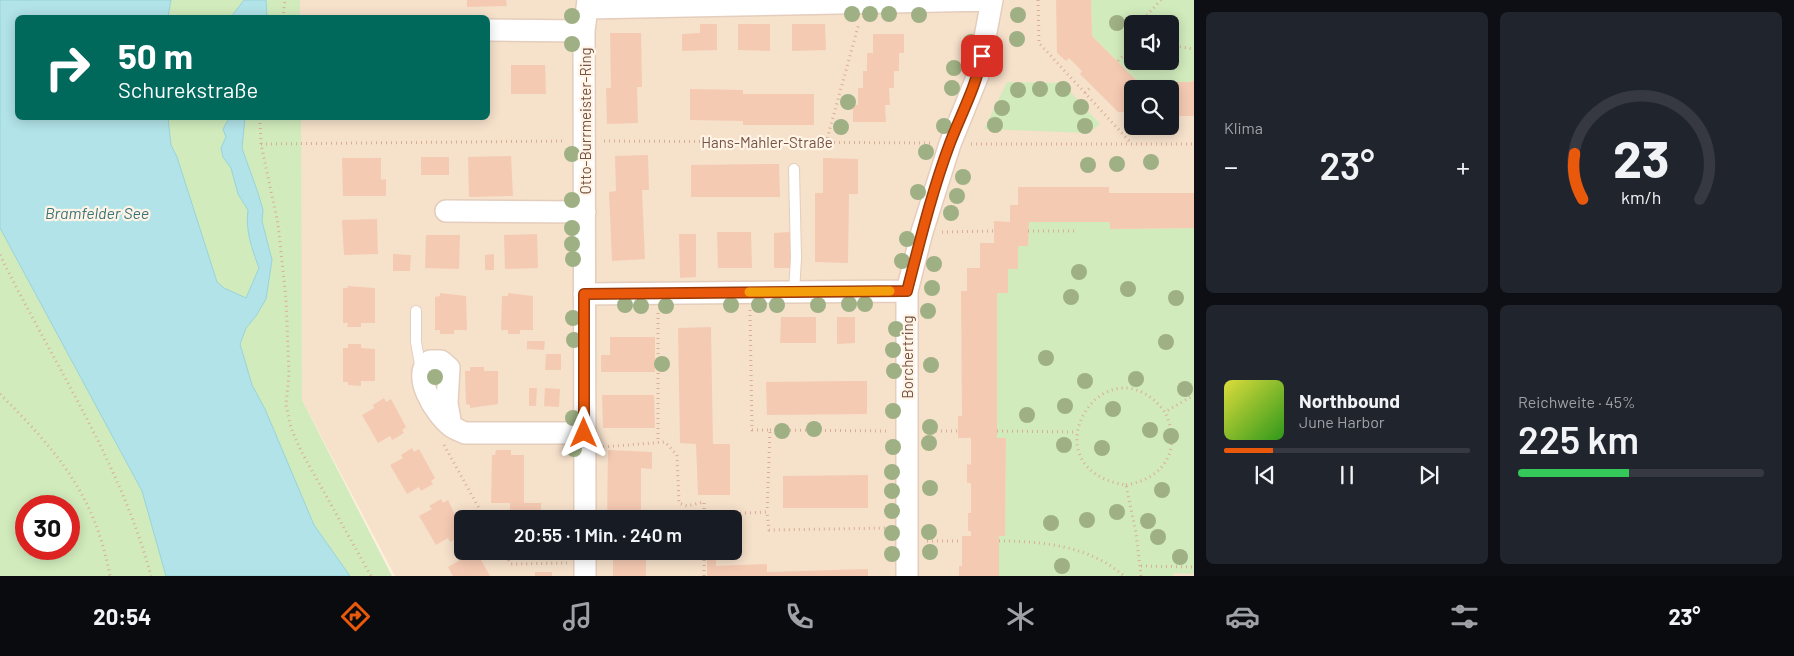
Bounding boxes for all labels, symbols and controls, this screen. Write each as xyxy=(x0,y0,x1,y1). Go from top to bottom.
map controls xyxy=(1124,15,1179,135)
button: sound xyxy=(1124,15,1179,70)
text: 50 m xyxy=(118,34,193,76)
icon: right xyxy=(35,35,100,100)
pin xyxy=(961,35,1003,77)
icon: arrive xyxy=(968,42,996,70)
street label: Otto-Burrmeister-Ring xyxy=(576,47,594,195)
text: Schurekstraße xyxy=(118,76,258,102)
button: search xyxy=(1124,80,1179,135)
text: Klima xyxy=(1224,118,1263,137)
text: 23 xyxy=(1613,126,1669,188)
street label: Hans-Mahler-Straße xyxy=(701,133,833,151)
text: 23° xyxy=(1319,142,1375,188)
text: − xyxy=(1224,149,1238,183)
text: + xyxy=(1456,149,1470,183)
text: km/h xyxy=(1621,186,1661,208)
water label: Bramfelder See xyxy=(45,203,149,222)
street label: Borchertring xyxy=(898,315,916,399)
text: Northbound xyxy=(1299,389,1400,412)
text: Reichweite · 45% xyxy=(1518,392,1636,411)
position arrow xyxy=(557,406,609,458)
text: June Harbor xyxy=(1299,412,1385,431)
text: 225 km xyxy=(1518,416,1639,462)
icon: previous xyxy=(1251,461,1279,489)
icon: pause xyxy=(1333,461,1361,489)
icon: next xyxy=(1415,461,1443,489)
speed limit sign: 30 xyxy=(15,495,80,560)
text: 20:55 · 1 Min. · 240 m xyxy=(514,523,682,546)
icon: directions xyxy=(338,599,373,634)
icon: music xyxy=(560,599,595,634)
icon: phone xyxy=(782,599,817,634)
icon: climate xyxy=(1003,599,1038,634)
icon: car xyxy=(1225,599,1260,634)
icon: filters xyxy=(1447,599,1482,634)
text: 20:54 xyxy=(93,603,151,629)
text: 23° xyxy=(1668,603,1701,629)

